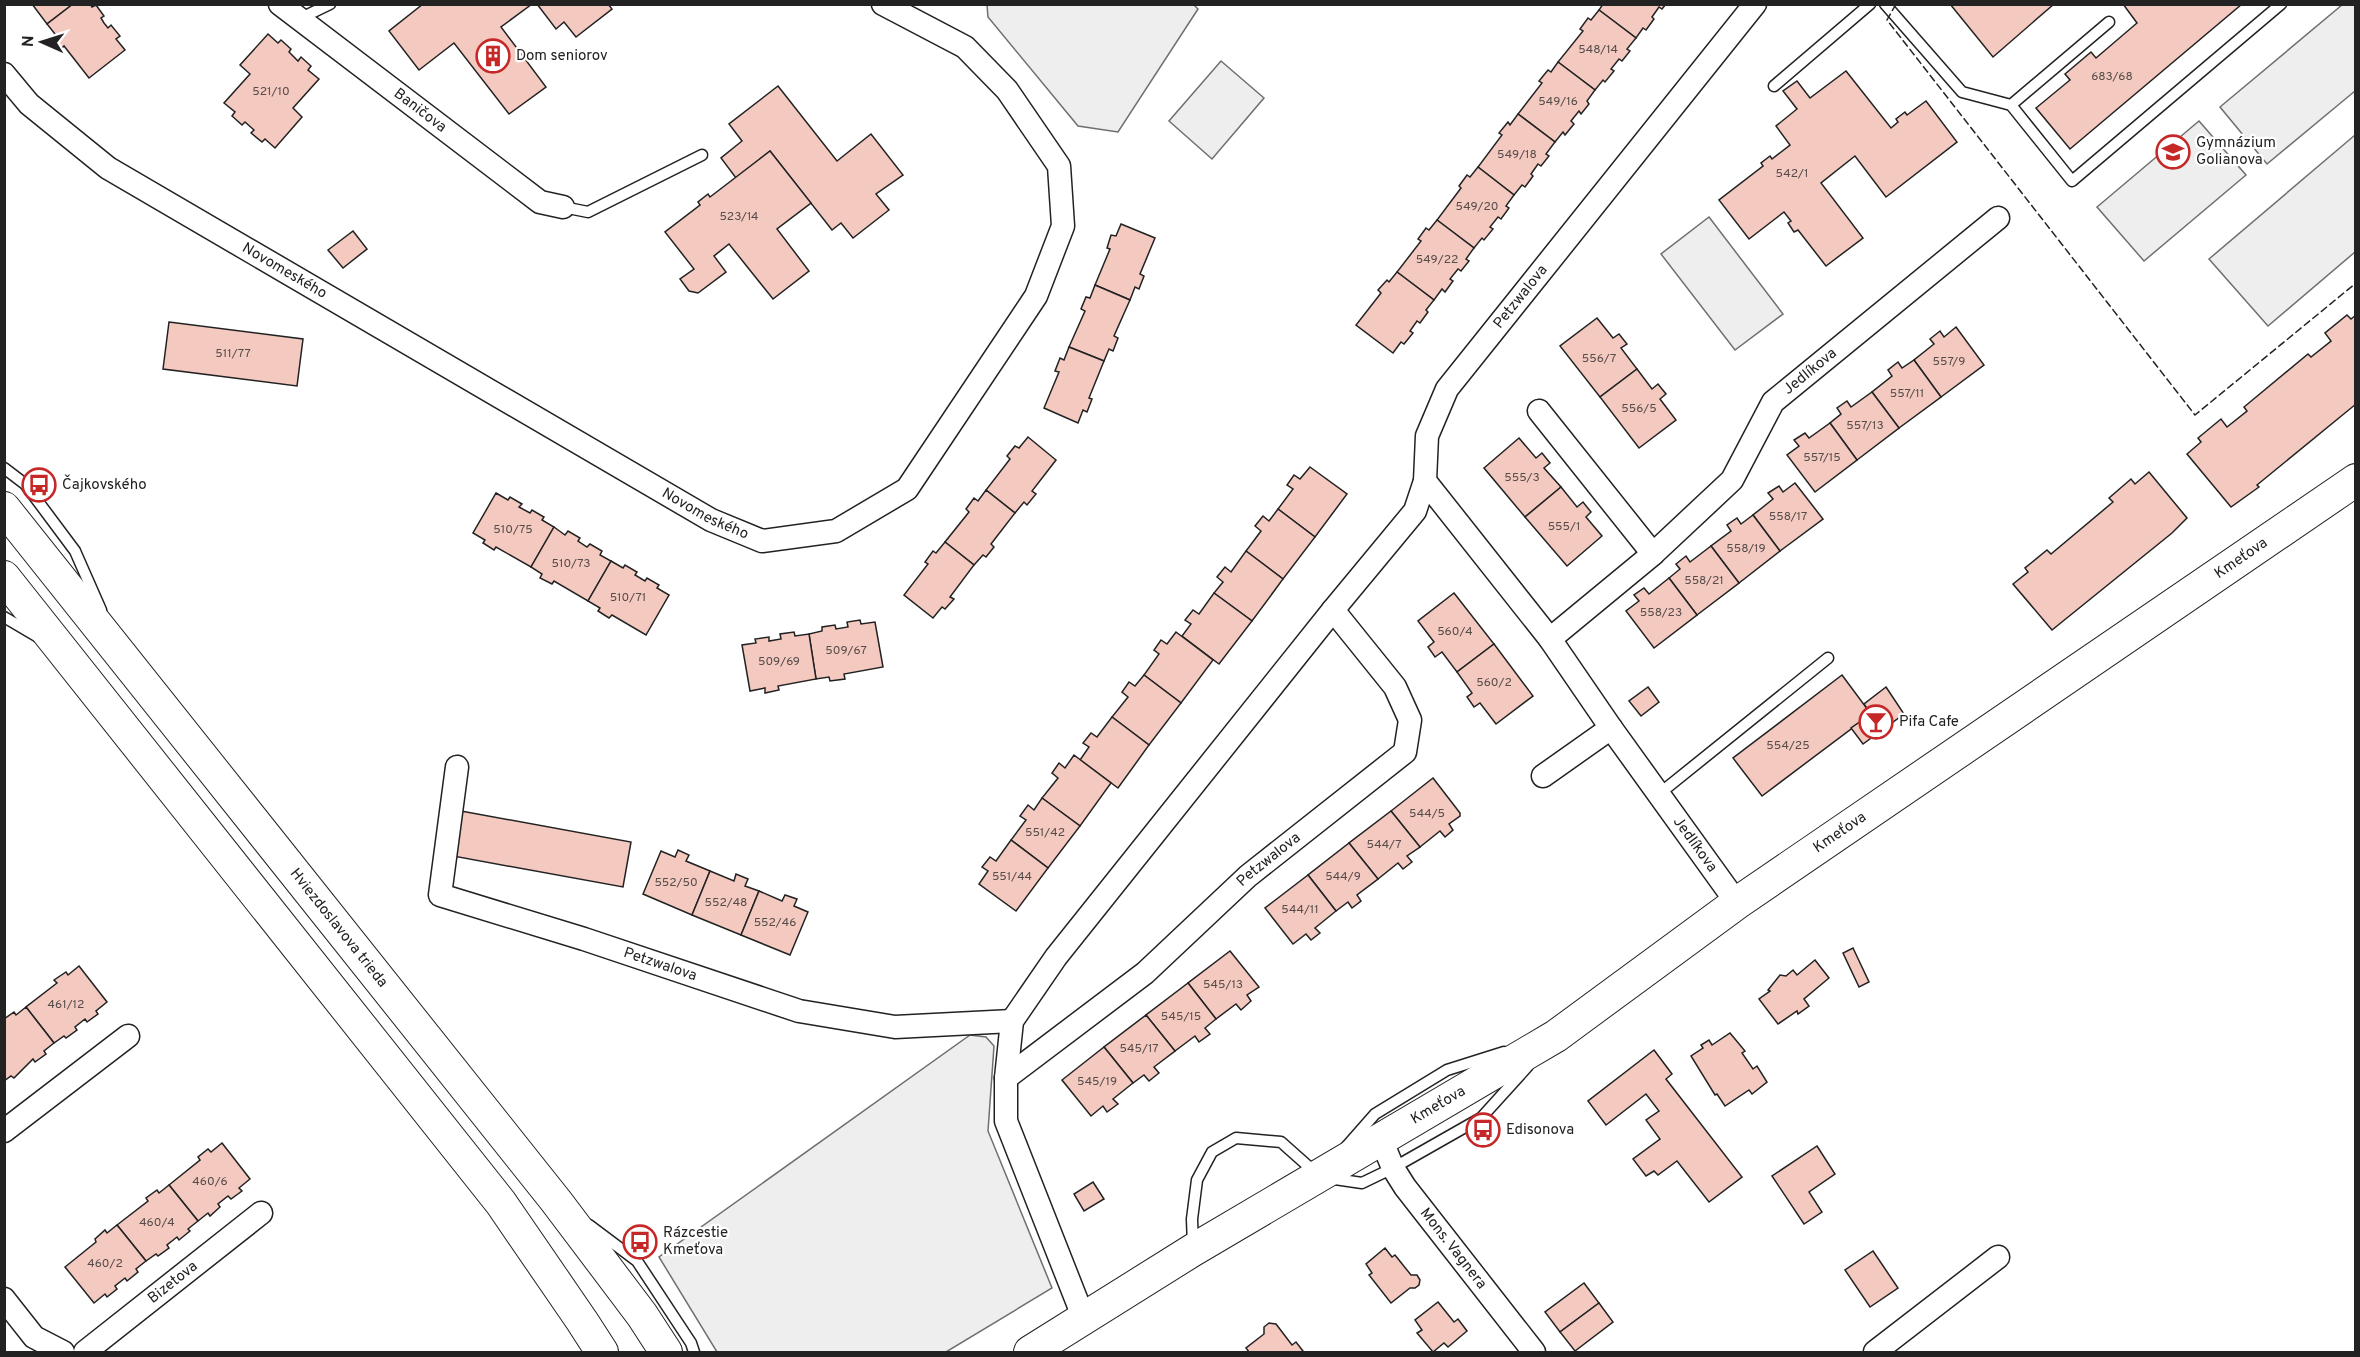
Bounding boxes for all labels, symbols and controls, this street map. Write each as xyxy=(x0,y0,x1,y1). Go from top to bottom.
north arrow xyxy=(12,12,72,72)
text: N xyxy=(19,35,39,48)
building icon: Dom seniorov xyxy=(475,38,511,74)
house number: 548/14 xyxy=(1578,42,1618,58)
place label: Dom seniorov xyxy=(516,47,608,66)
house number: 683/68 xyxy=(2091,69,2133,85)
house number: 521/10 xyxy=(252,84,290,100)
street label: Baničova xyxy=(390,84,450,137)
house number: 549/16 xyxy=(1538,94,1578,110)
school or university icon: Gymnázium Golianova xyxy=(2155,134,2191,170)
place label: Gymnázium Golianova xyxy=(2196,134,2276,170)
house number: 549/18 xyxy=(1497,147,1537,163)
house number: 542/1 xyxy=(1776,166,1808,182)
house number: 549/20 xyxy=(1455,199,1499,215)
house number: 523/14 xyxy=(719,209,759,225)
street label: Novomeského xyxy=(238,239,330,303)
house number: 549/22 xyxy=(1416,252,1458,268)
street label: Petzwalova xyxy=(1489,261,1552,333)
street label: Jedlíkova xyxy=(1780,344,1841,399)
house number: 511/77 xyxy=(215,346,251,362)
house number: 556/7 xyxy=(1582,351,1616,367)
house number: 557/9 xyxy=(1933,354,1965,370)
house number: 557/11 xyxy=(1890,386,1924,402)
house number: 556/5 xyxy=(1621,401,1657,417)
house number: 557/13 xyxy=(1846,418,1884,434)
house number: 557/15 xyxy=(1803,450,1841,466)
bus stop icon: Čajkovského xyxy=(21,467,57,503)
house number: 555/3 xyxy=(1504,470,1540,486)
place label: Čajkovského xyxy=(62,474,147,495)
street label: Novomeského xyxy=(658,484,751,544)
house number: 558/17 xyxy=(1769,509,1807,525)
house number: 555/1 xyxy=(1548,519,1580,535)
house number: 510/75 xyxy=(493,522,533,538)
street label: Kmeťova xyxy=(2211,534,2271,583)
house number: 558/19 xyxy=(1726,541,1766,557)
house number: 510/73 xyxy=(551,556,591,572)
house number: 558/21 xyxy=(1684,573,1724,589)
house number: 510/71 xyxy=(610,590,646,606)
house number: 558/23 xyxy=(1640,605,1682,621)
house number: 560/4 xyxy=(1437,624,1473,640)
house number: 509/67 xyxy=(825,643,867,659)
house number: 509/69 xyxy=(758,654,800,670)
house number: 560/2 xyxy=(1476,675,1512,691)
bar icon: Pifa Cafe xyxy=(1858,704,1894,740)
place label: Pifa Cafe xyxy=(1899,713,1959,732)
house number: 554/25 xyxy=(1766,738,1810,754)
house number: 544/5 xyxy=(1409,806,1445,822)
street label: Kmeťova xyxy=(1810,808,1870,857)
street label: Jedlíkova xyxy=(1669,813,1721,876)
house number: 551/42 xyxy=(1025,825,1065,841)
street label: Petzwalova xyxy=(1233,829,1305,891)
house number: 544/7 xyxy=(1367,837,1401,853)
street label: Hviezdoslavova trieda xyxy=(285,865,392,991)
house number: 551/44 xyxy=(992,869,1032,885)
house number: 544/9 xyxy=(1325,869,1361,885)
house number: 552/50 xyxy=(654,875,698,891)
house number: 552/48 xyxy=(705,895,747,911)
house number: 544/11 xyxy=(1281,902,1319,918)
house number: 552/46 xyxy=(754,915,796,931)
street label: Petzwalova xyxy=(621,943,699,986)
house number: 545/13 xyxy=(1203,977,1243,993)
house number: 461/12 xyxy=(48,997,84,1013)
house number: 545/15 xyxy=(1161,1009,1201,1025)
house number: 545/17 xyxy=(1119,1041,1159,1057)
house number: 545/19 xyxy=(1077,1074,1117,1090)
street label: Kmeťova xyxy=(1407,1082,1469,1129)
bus stop icon: Edisonova xyxy=(1465,1112,1501,1148)
place label: Edisonova xyxy=(1506,1121,1574,1140)
house number: 460/6 xyxy=(192,1174,228,1190)
street label: Mons. Vagnera xyxy=(1415,1204,1491,1293)
house number: 460/4 xyxy=(139,1215,175,1231)
bus stop icon: Rázcestie Kmeťova xyxy=(622,1224,658,1260)
place label: Rázcestie Kmeťova xyxy=(663,1224,728,1260)
house number: 460/2 xyxy=(87,1256,123,1272)
street label: Bizetova xyxy=(144,1257,202,1308)

